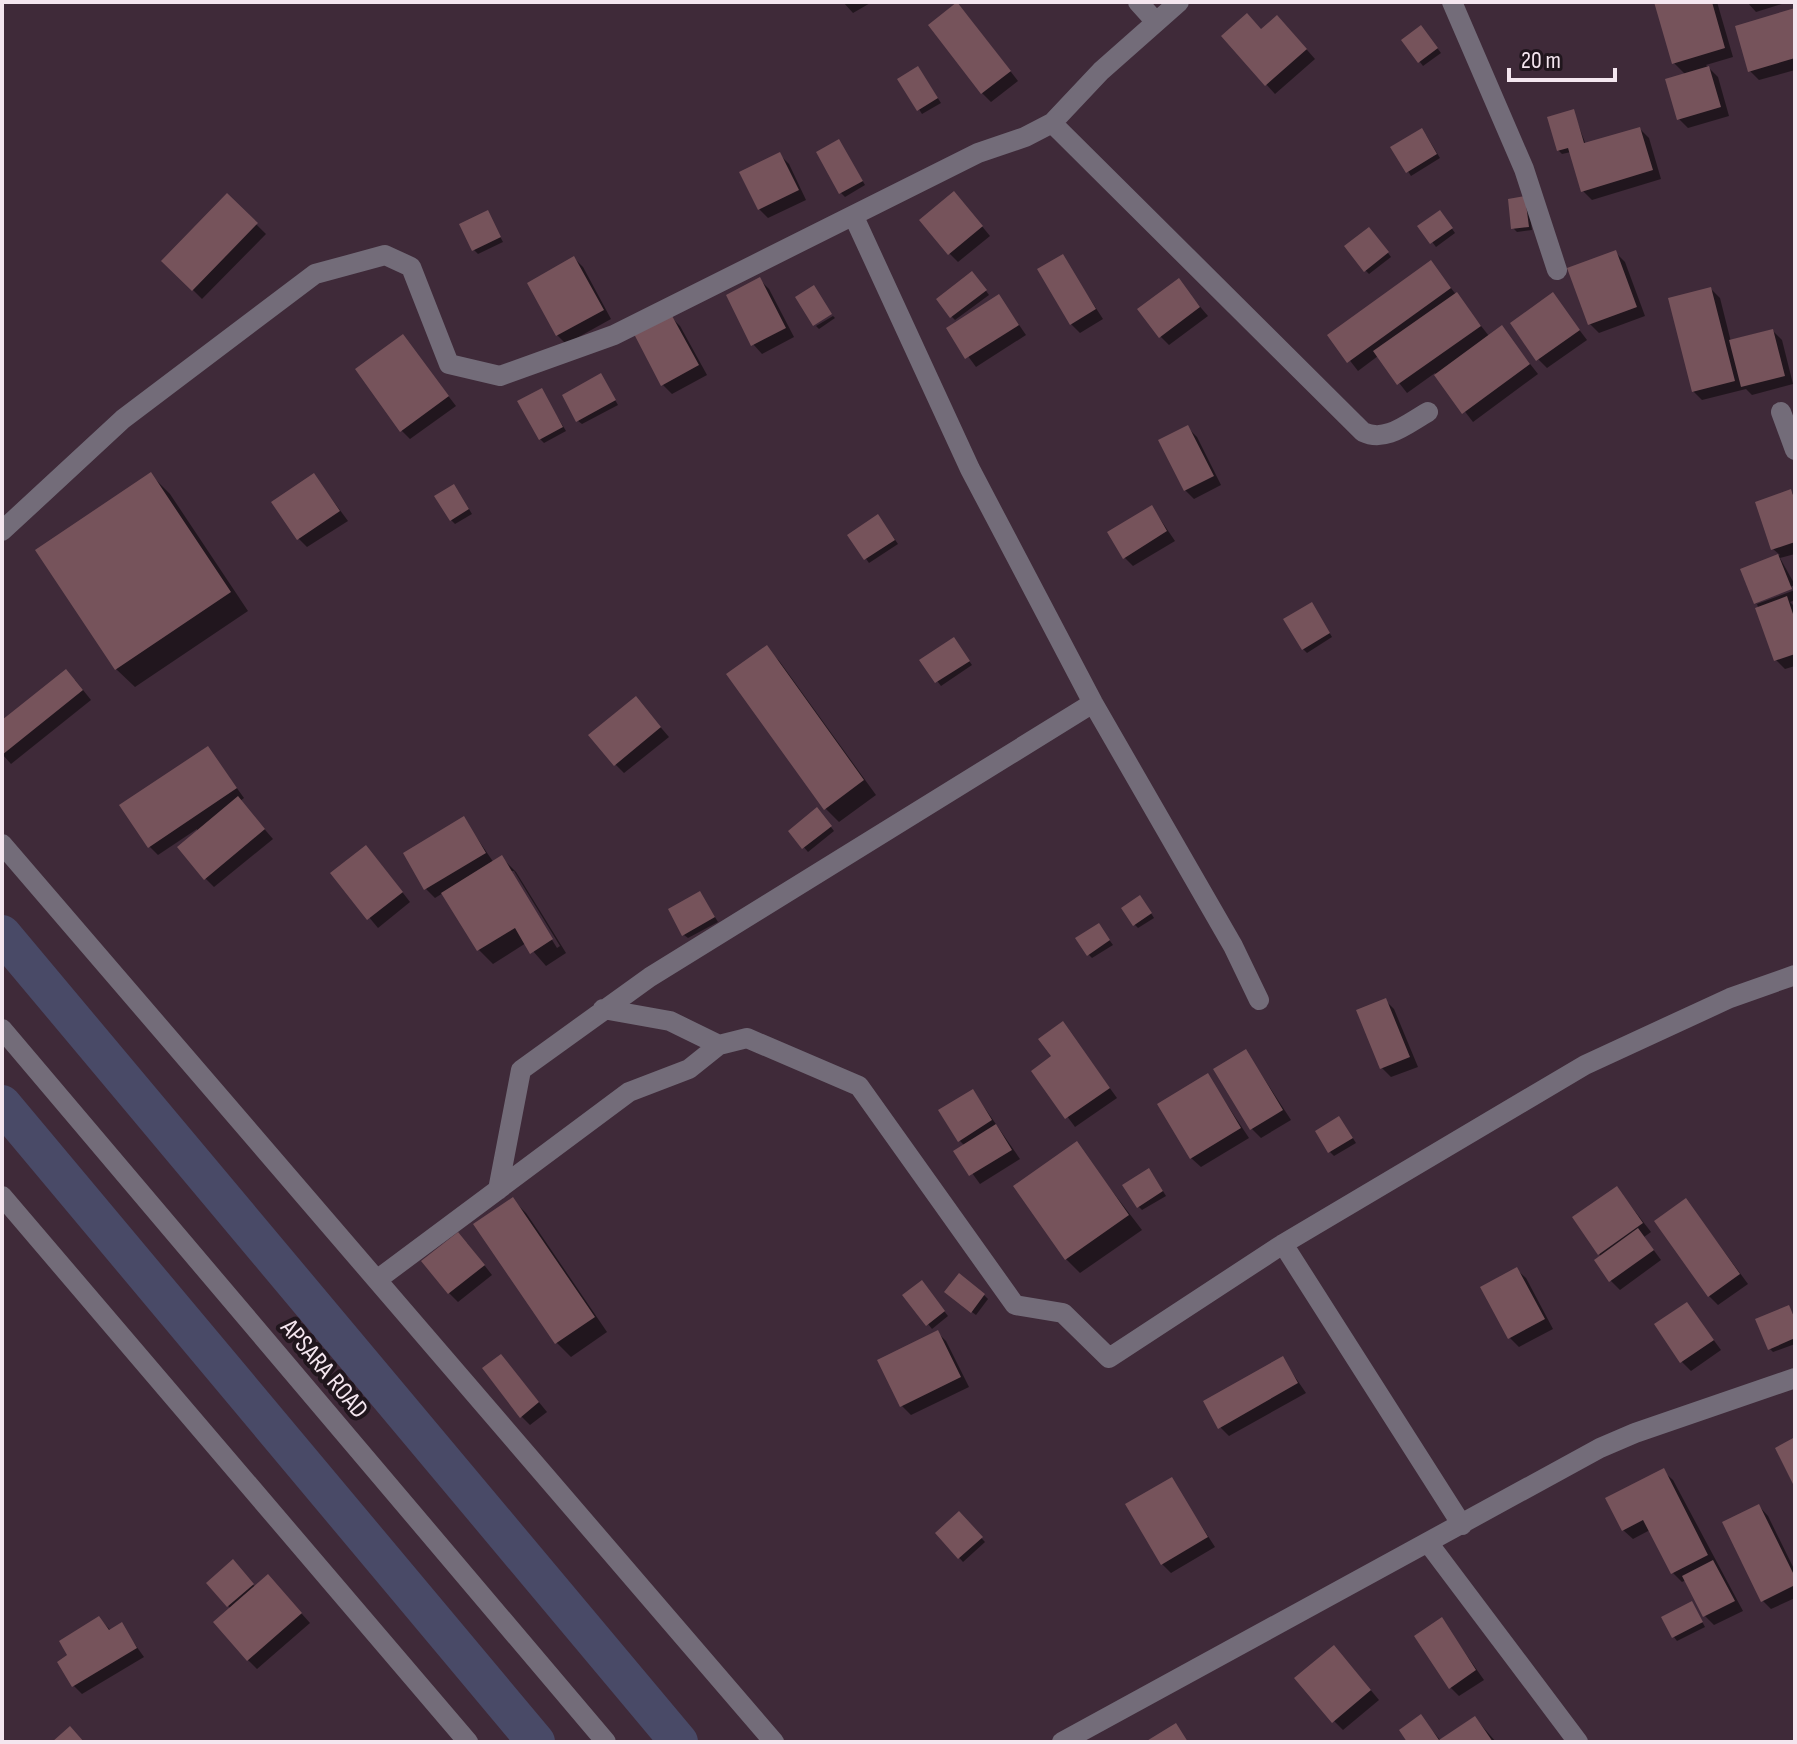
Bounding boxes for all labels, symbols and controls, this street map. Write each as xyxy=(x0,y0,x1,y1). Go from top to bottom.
scale bar xyxy=(1509,32,1615,82)
text: 20 m xyxy=(1521,46,1561,75)
street label: APSARA ROAD xyxy=(273,1312,374,1425)

